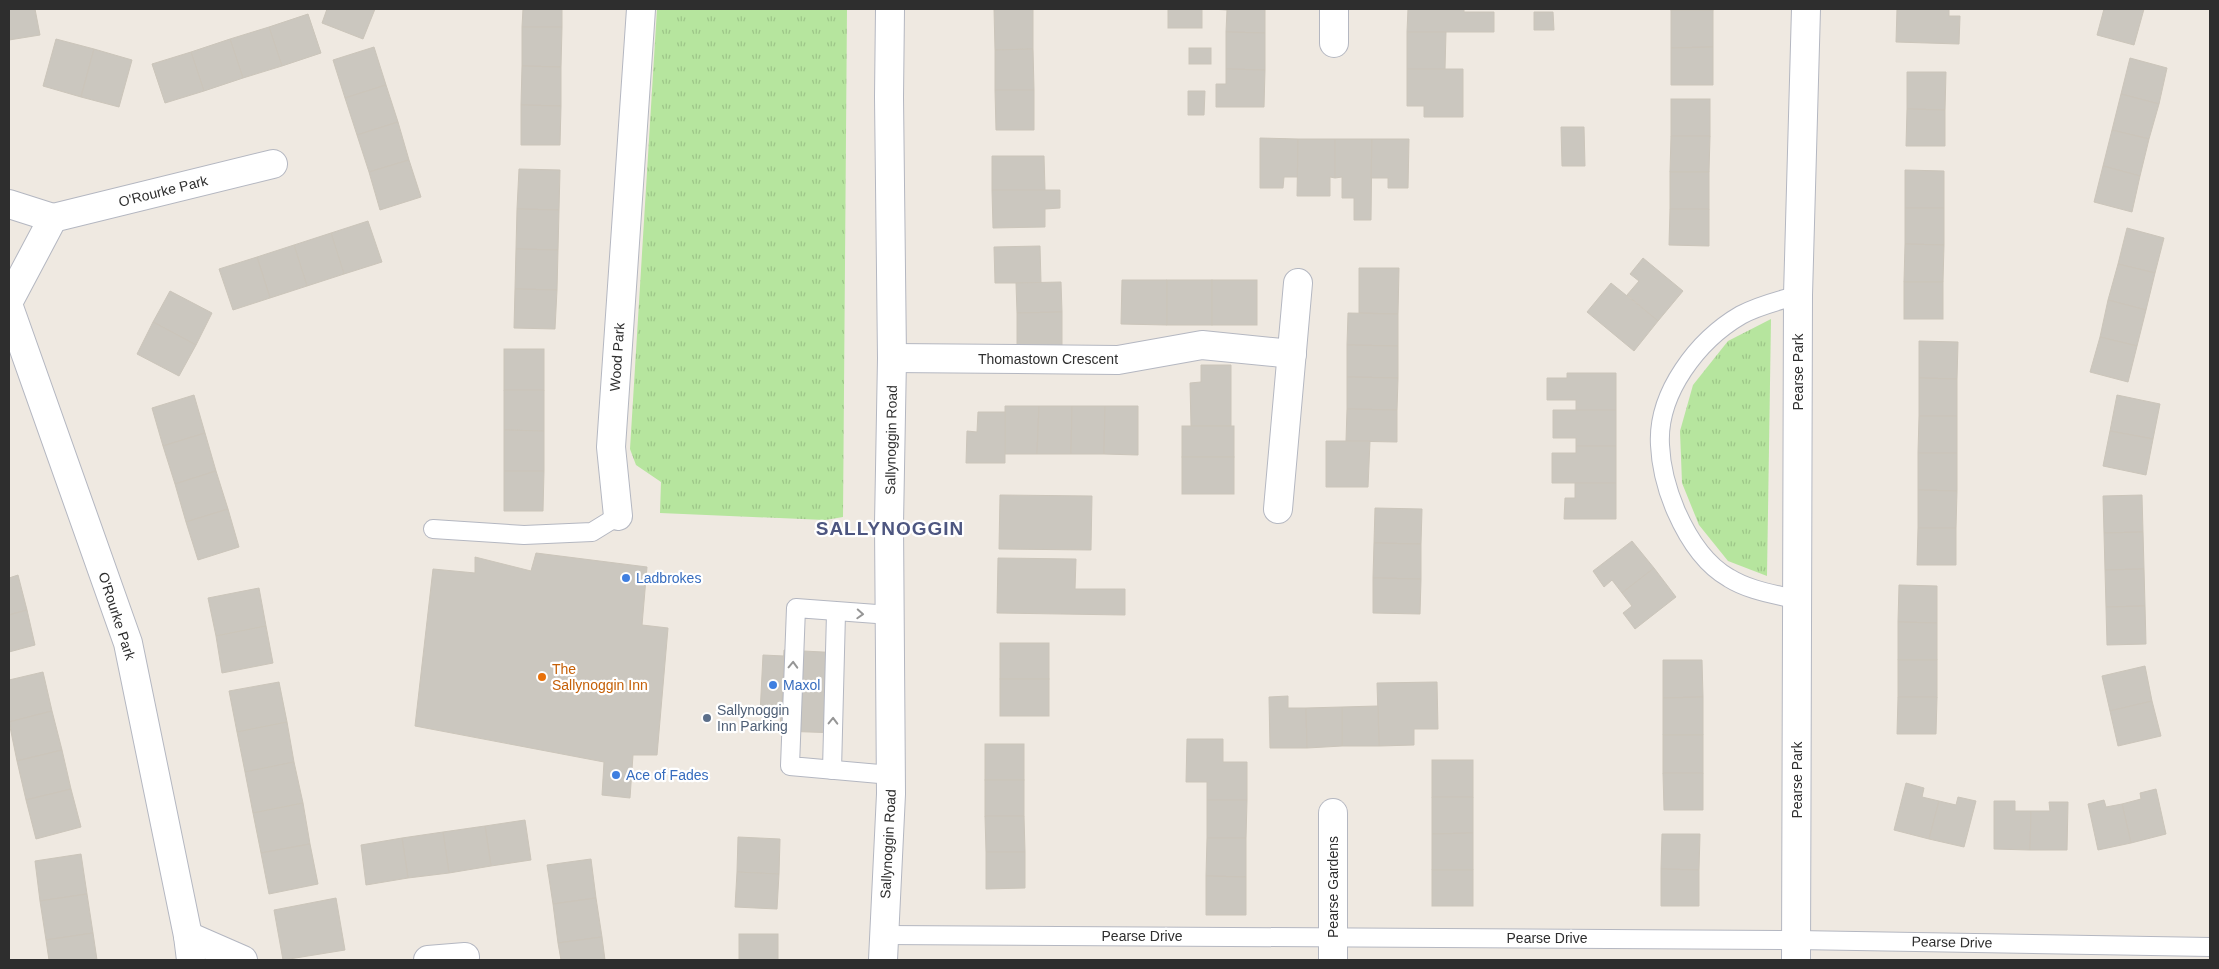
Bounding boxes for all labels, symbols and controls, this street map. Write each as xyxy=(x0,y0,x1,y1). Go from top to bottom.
street label: O'Rourke Park xyxy=(117,172,210,210)
street label: Wood Park xyxy=(607,321,627,392)
street label: Pearse Park xyxy=(1790,332,1806,411)
street label: Thomastown Crescent xyxy=(978,351,1118,367)
street label: Sallynoggin Road xyxy=(882,385,900,495)
district label: SALLYNOGGIN xyxy=(816,518,964,539)
street label: O'Rourke Park xyxy=(95,570,139,663)
place label: Ladbrokes xyxy=(636,570,701,586)
marker: Ladbrokes xyxy=(620,572,632,584)
one-way arrow xyxy=(857,608,865,619)
one-way arrow xyxy=(788,660,799,668)
place label: The Sallynoggin Inn xyxy=(552,661,648,693)
marker: The Sallynoggin Inn xyxy=(536,671,548,683)
place label: Maxol xyxy=(783,677,820,693)
marker: Maxol xyxy=(767,679,779,691)
place label: Sallynoggin Inn Parking xyxy=(717,702,789,734)
marker: Sallynoggin Inn Parking xyxy=(701,712,713,724)
one-way arrow xyxy=(828,717,839,725)
street label: Pearse Park xyxy=(1789,740,1805,819)
place label: Ace of Fades xyxy=(626,767,709,783)
marker: Ace of Fades xyxy=(610,769,622,781)
street label: Sallynoggin Road xyxy=(877,789,899,899)
street label: Pearse Gardens xyxy=(1325,836,1341,938)
street label: Pearse Drive xyxy=(1102,928,1183,944)
street label: Pearse Drive xyxy=(1507,930,1588,946)
street label: Pearse Drive xyxy=(1911,933,1993,951)

